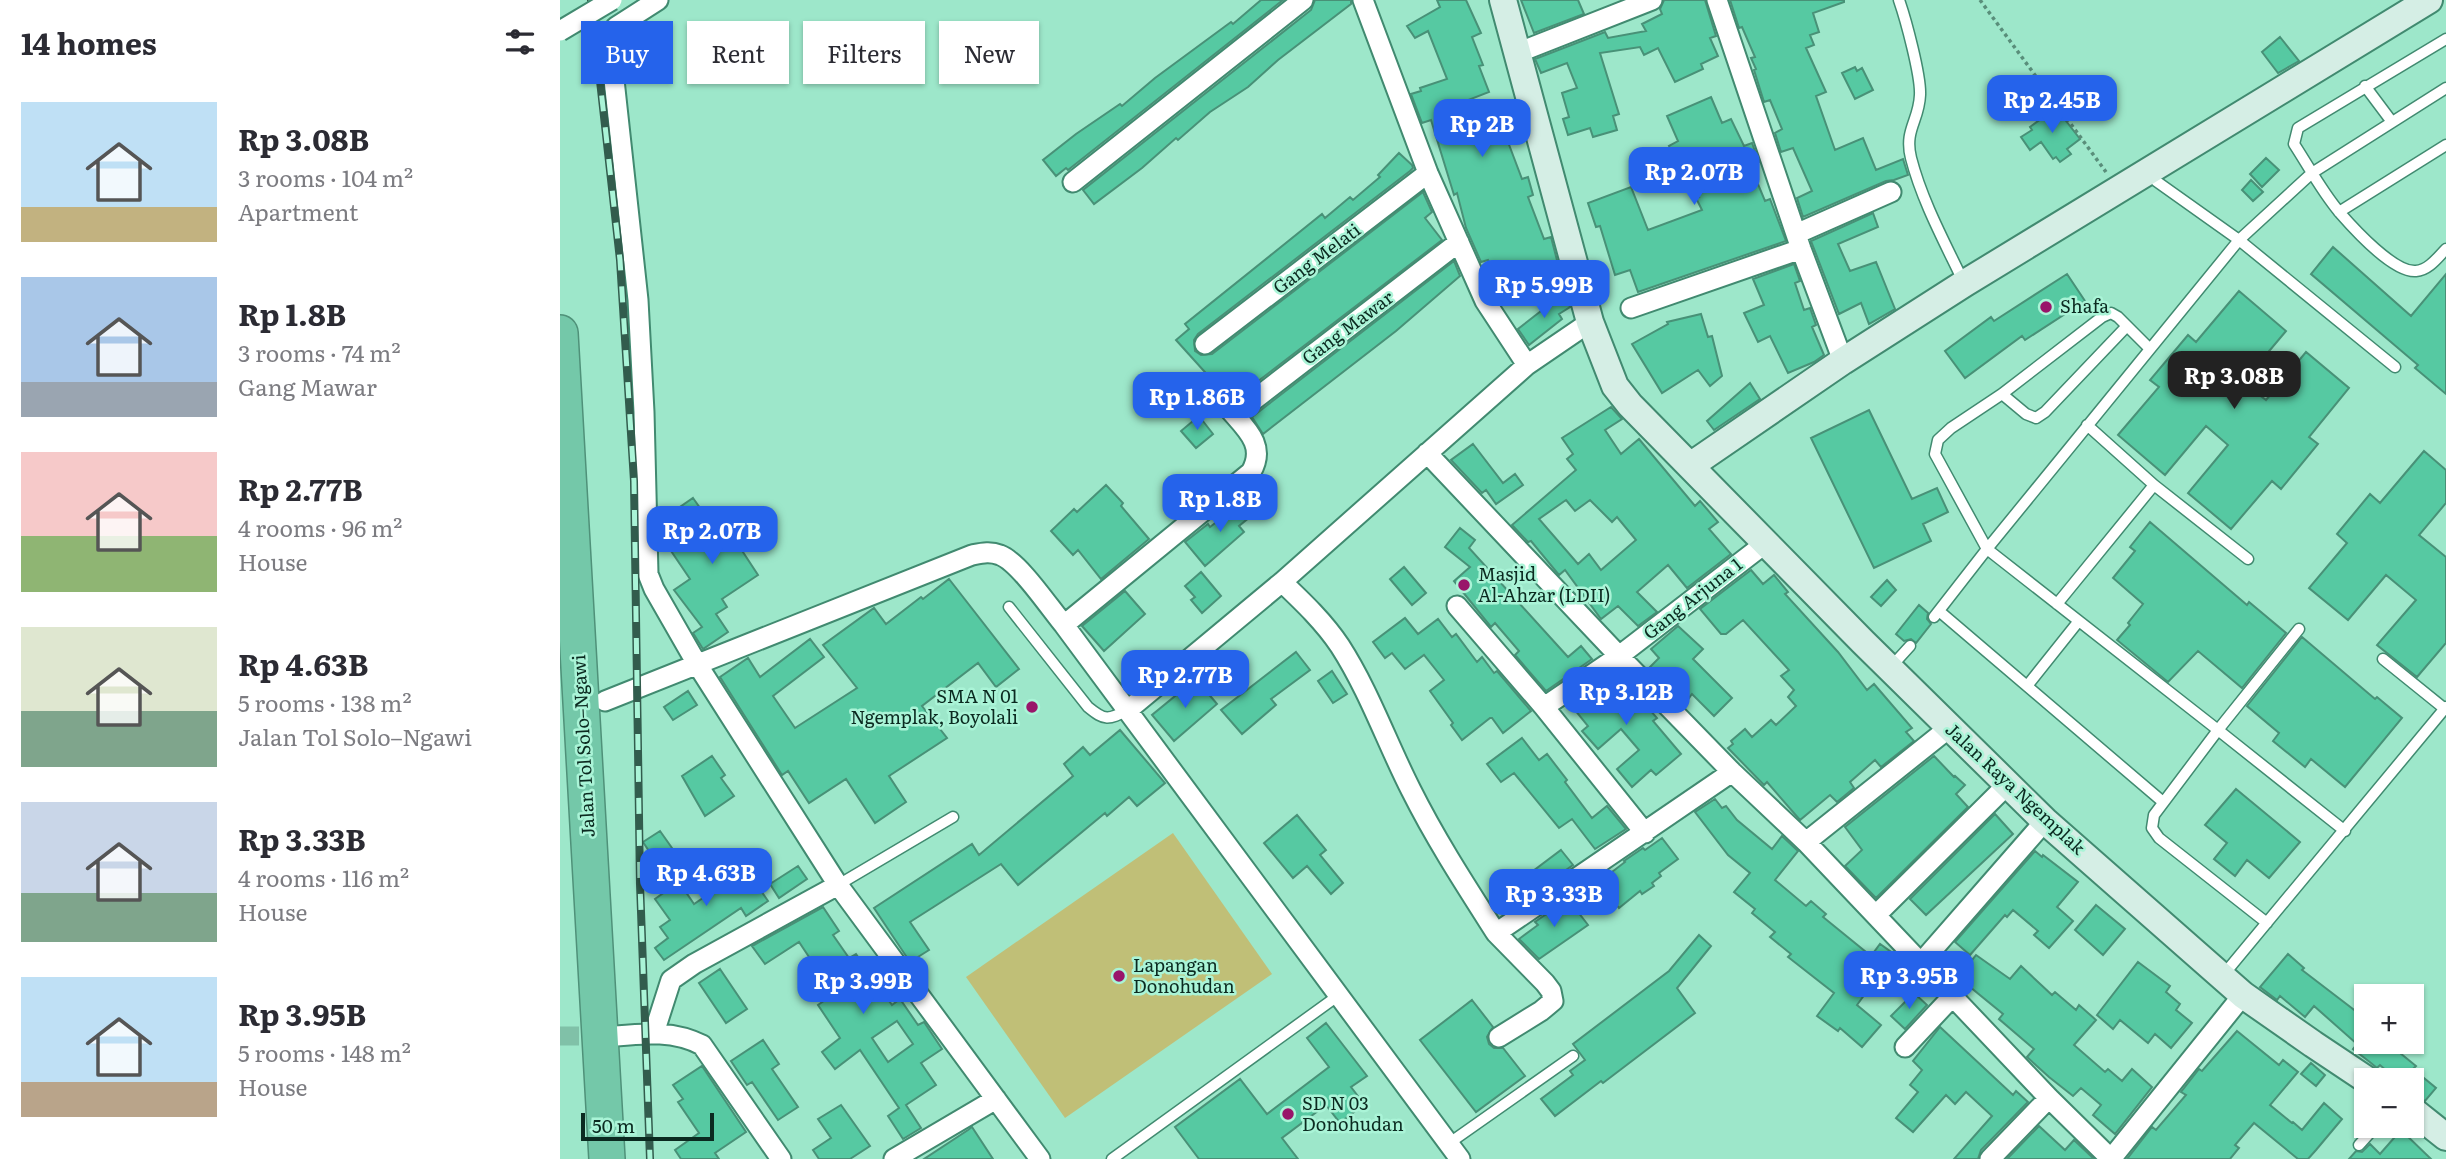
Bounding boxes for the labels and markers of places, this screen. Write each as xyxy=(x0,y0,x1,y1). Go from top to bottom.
pin: Rp 2.45B xyxy=(1980,76,2124,135)
pin: Rp 2B xyxy=(1433,100,1531,159)
pin: Rp 2.07B xyxy=(1622,148,1766,207)
pin: Rp 5.99B xyxy=(1472,260,1616,320)
place label: Shafa xyxy=(2060,292,2109,319)
marker: Shafa xyxy=(2038,299,2054,315)
pin: Rp 3.08B xyxy=(2162,352,2306,411)
pin: Rp 1.86B xyxy=(1125,372,1269,432)
pin: Rp 1.8B xyxy=(1155,475,1285,534)
pin: Rp 2.07B xyxy=(640,506,784,566)
place label: Masjid Al-Ahzar (LDII) xyxy=(1478,560,1611,608)
marker: Masjid Al-Ahzar (LDII) xyxy=(1456,577,1472,593)
pin: Rp 2.77B xyxy=(1113,650,1257,710)
pin: Rp 3.12B xyxy=(1554,668,1698,727)
place label: SMA N 01 Ngemplak, Boyolali xyxy=(851,682,1018,730)
marker: SMA N 01 Ngemplak, Boyolali xyxy=(1024,699,1040,715)
pin: Rp 4.63B xyxy=(634,848,778,908)
pin: Rp 3.33B xyxy=(1482,870,1626,929)
place label: Lapangan Donohudan xyxy=(1133,951,1235,999)
pin: Rp 3.95B xyxy=(1837,951,1981,1011)
pin: Rp 3.99B xyxy=(791,956,935,1016)
marker: Lapangan Donohudan xyxy=(1111,968,1127,984)
place label: SD N 03 Donohudan xyxy=(1302,1089,1404,1137)
marker: SD N 03 Donohudan xyxy=(1280,1106,1296,1122)

